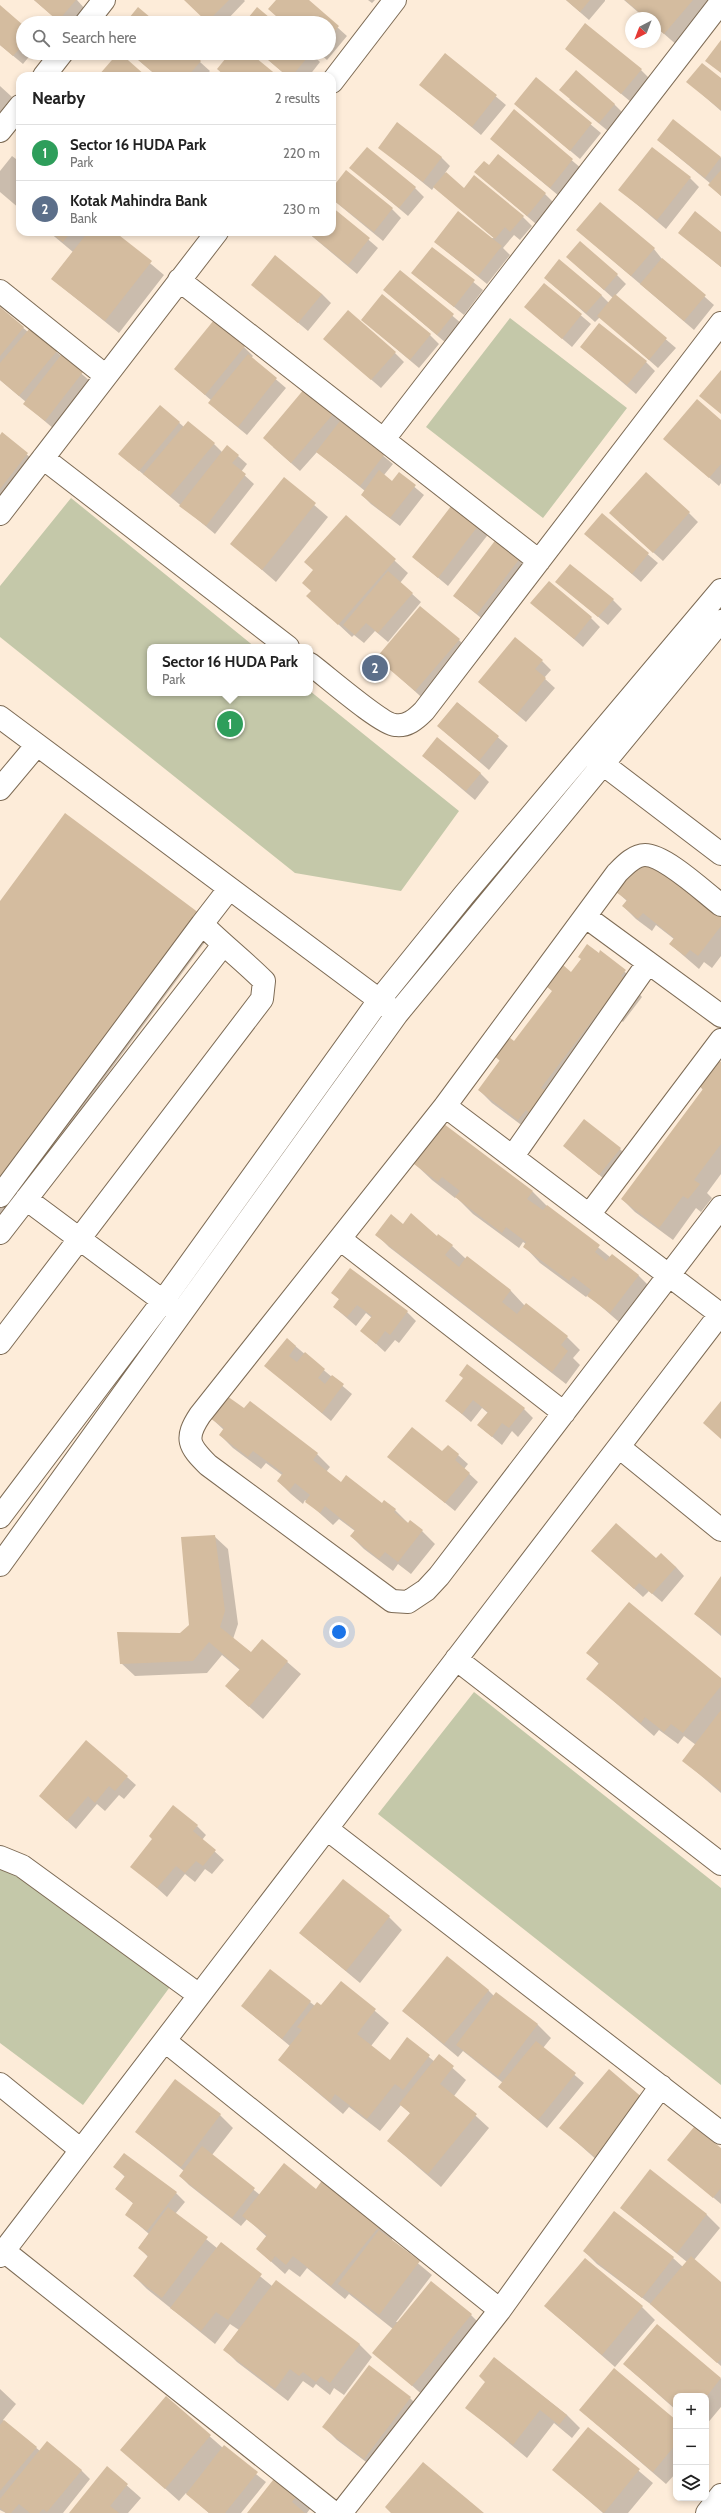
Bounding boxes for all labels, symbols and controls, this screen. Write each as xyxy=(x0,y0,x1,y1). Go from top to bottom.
north arrow xyxy=(625,12,661,48)
search box xyxy=(16,16,336,60)
icon: search xyxy=(30,27,52,49)
text: Search here xyxy=(62,29,137,47)
text: Nearby xyxy=(32,88,85,108)
text: 2 results xyxy=(275,90,320,106)
text: Sector 16 HUDA Park xyxy=(70,136,206,154)
text: 1 xyxy=(43,145,47,161)
text: 220 m xyxy=(283,145,320,161)
text: Park xyxy=(70,154,93,170)
text: Kotak Mahindra Bank xyxy=(70,192,207,210)
text: 2 xyxy=(42,201,48,217)
text: 230 m xyxy=(283,201,320,217)
text: Bank xyxy=(70,210,97,226)
popup xyxy=(147,644,313,696)
text: Sector 16 HUDA Park xyxy=(162,653,298,671)
pin: 2 xyxy=(362,653,388,683)
text: Park xyxy=(162,671,185,687)
pin: 1 xyxy=(217,709,243,739)
your location xyxy=(329,1622,349,1642)
map controls xyxy=(673,2393,709,2501)
button: + xyxy=(673,2393,709,2429)
button: − xyxy=(673,2429,709,2465)
button: layers xyxy=(673,2465,709,2501)

